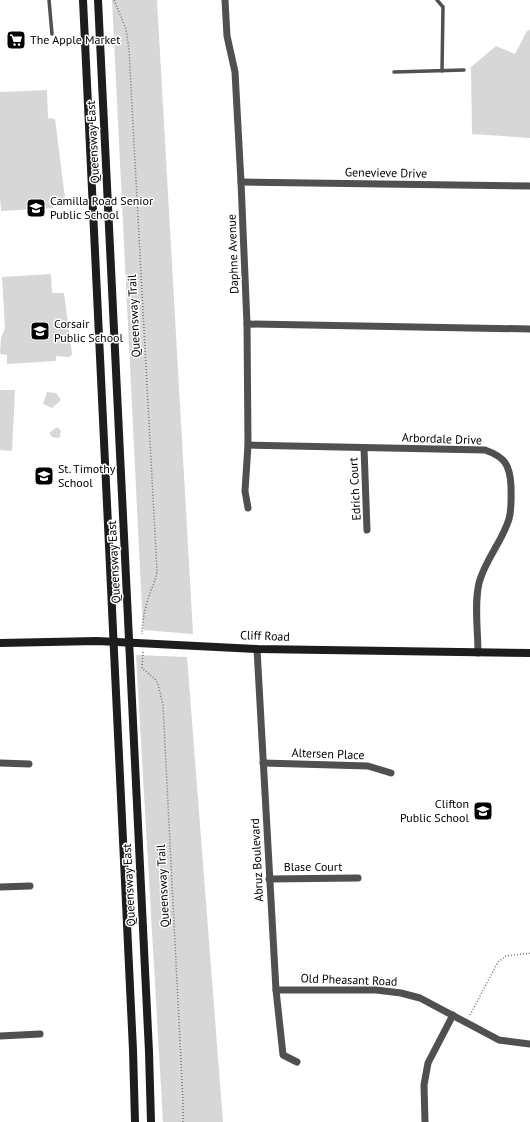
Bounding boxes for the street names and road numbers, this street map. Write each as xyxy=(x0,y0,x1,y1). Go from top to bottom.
street label: Queensway East xyxy=(83,100,102,184)
street label: Genevieve Drive xyxy=(345,164,427,181)
street label: Daphne Avenue xyxy=(224,214,241,294)
street label: Queensway Trail xyxy=(124,274,143,358)
street label: Arbordale Drive xyxy=(402,430,482,447)
street label: Edrich Court xyxy=(345,457,364,521)
street label: Queensway East xyxy=(104,520,123,604)
street label: Cliff Road xyxy=(240,627,290,644)
street label: Altersen Place xyxy=(291,745,365,762)
street label: Abruz Boulevard xyxy=(247,818,266,902)
street label: Queensway East xyxy=(119,843,138,927)
street label: Queensway Trail xyxy=(153,844,172,928)
street label: Blase Court xyxy=(284,859,342,874)
street label: Old Pheasant Road xyxy=(300,970,398,989)

